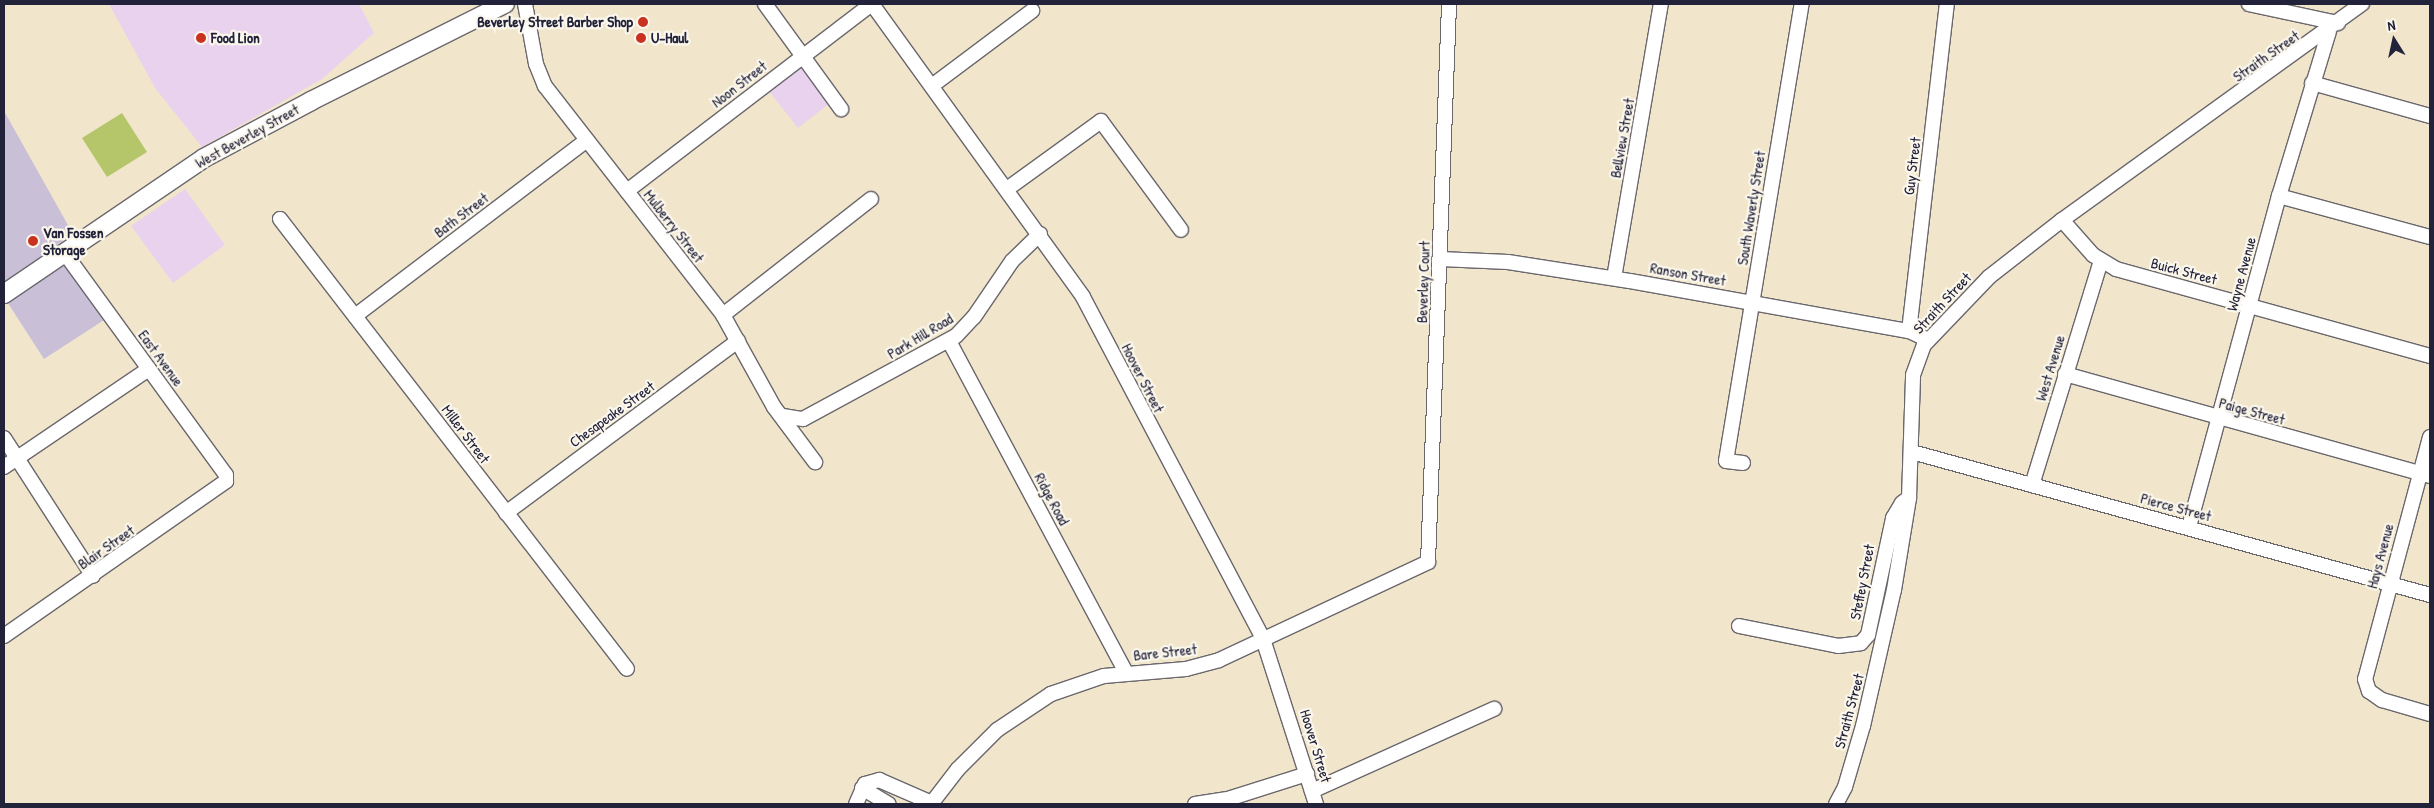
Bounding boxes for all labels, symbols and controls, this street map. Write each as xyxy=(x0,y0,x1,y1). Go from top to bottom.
place label: Beverley Street Barber Shop xyxy=(477,13,633,31)
north arrow xyxy=(2369,15,2419,65)
text: N xyxy=(2386,15,2397,35)
marker: Beverley Street Barber Shop xyxy=(637,16,649,28)
street label: Straith Street xyxy=(2229,27,2303,85)
place label: Food Lion xyxy=(211,29,260,47)
place label: U-Haul xyxy=(651,29,688,47)
marker: Food Lion xyxy=(195,32,207,44)
marker: U-Haul xyxy=(635,32,647,44)
street label: Noon Street xyxy=(708,57,770,111)
street label: Bellview Street xyxy=(1606,97,1638,179)
street label: West Beverley Street xyxy=(192,100,302,172)
street label: Guy Street xyxy=(1900,136,1924,196)
street label: South Waverly Street xyxy=(1733,150,1769,266)
street label: Mulberry Street xyxy=(640,186,708,266)
street label: Bath Street xyxy=(430,189,492,241)
place label: Van Fossen Storage xyxy=(43,223,104,258)
marker: Van Fossen Storage xyxy=(27,235,39,247)
street label: Wayne Avenue xyxy=(2223,235,2259,313)
street label: Beverley Court xyxy=(1413,241,1433,323)
street label: Buick Street xyxy=(2149,254,2219,288)
street label: Ranson Street xyxy=(1649,258,1727,290)
street label: Straith Street xyxy=(1909,269,1975,337)
street label: Park Hill Road xyxy=(884,309,956,363)
street label: East Avenue xyxy=(135,326,187,390)
street label: West Avenue xyxy=(2032,333,2068,403)
street label: Hoover Street xyxy=(1118,340,1168,416)
street label: Chesapeake Street xyxy=(566,377,658,451)
street label: Paige Street xyxy=(2217,394,2287,428)
street label: Miller Street xyxy=(438,401,494,467)
street label: Ridge Road xyxy=(1031,470,1073,528)
street label: Pierce Street xyxy=(2139,489,2213,525)
street label: Blair Street xyxy=(74,521,138,573)
street label: Hays Avenue xyxy=(2363,522,2397,590)
street label: Steffey Street xyxy=(1846,543,1878,621)
street label: Bare Street xyxy=(1132,640,1198,664)
street label: Straith Street xyxy=(1830,672,1868,750)
street label: Hoover Street xyxy=(1296,707,1336,785)

